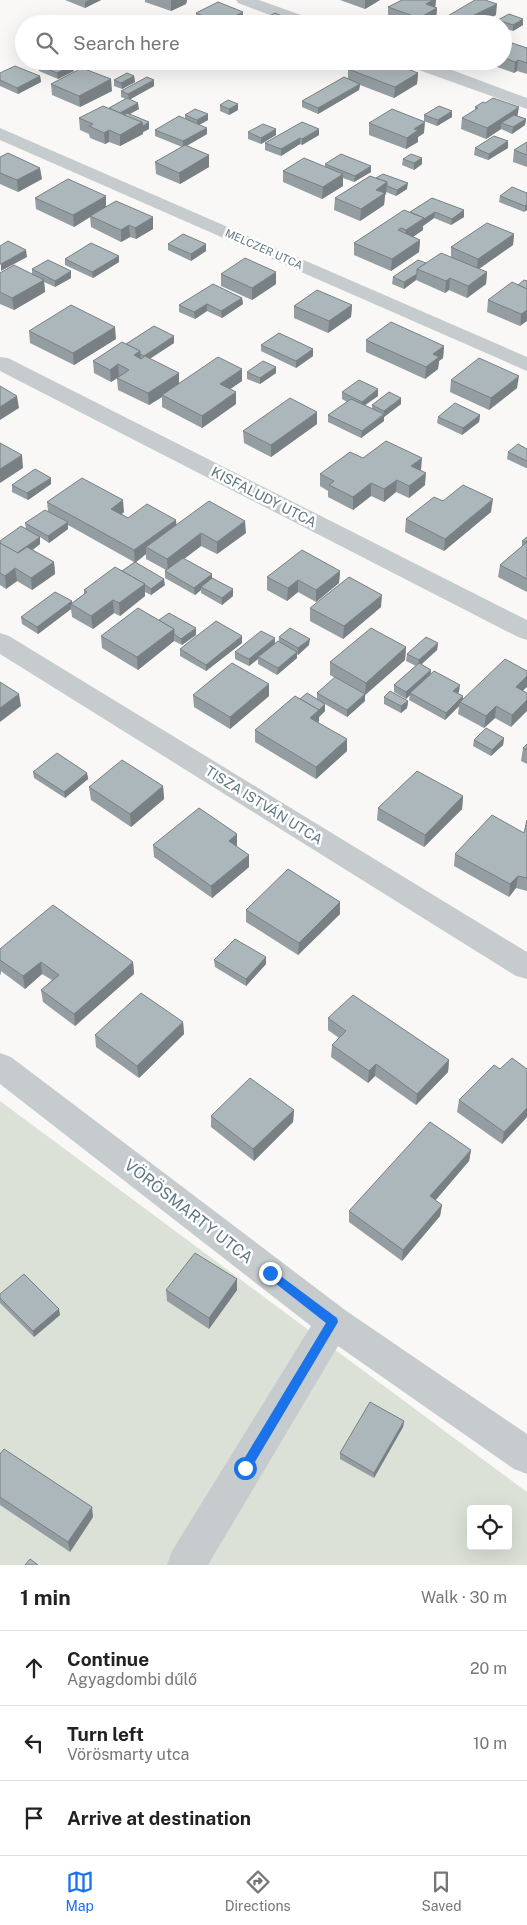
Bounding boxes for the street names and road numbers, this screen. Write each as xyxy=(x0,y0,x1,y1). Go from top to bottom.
street label: MELCZER UTCA xyxy=(223,226,305,272)
street label: KISFALUDY UTCA xyxy=(209,464,319,530)
street label: TISZA ISTVÁN UTCA xyxy=(203,762,326,848)
street label: VÖRÖSMARTY UTCA xyxy=(121,1155,257,1267)

